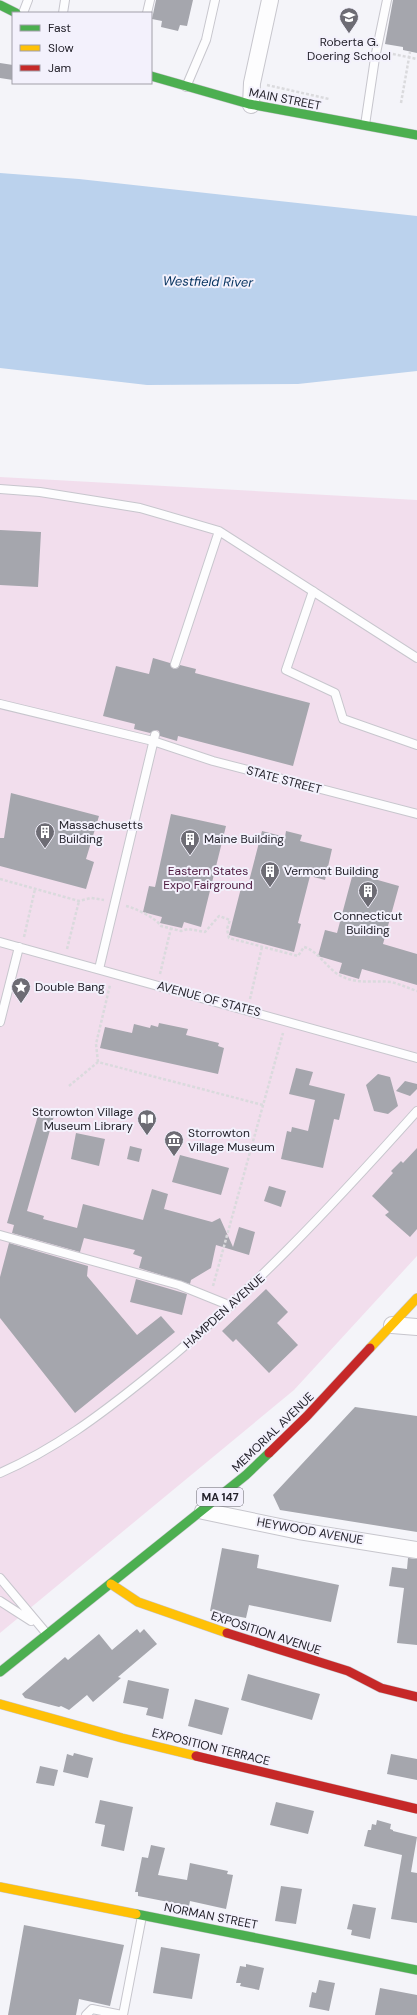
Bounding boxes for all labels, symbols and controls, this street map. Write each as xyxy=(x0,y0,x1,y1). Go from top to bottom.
school or university icon: Roberta G. Doering School xyxy=(338,6,360,34)
legend xyxy=(12,12,152,84)
text: Fast xyxy=(48,20,71,36)
place label: Roberta G. Doering School xyxy=(307,34,391,64)
text: Slow xyxy=(48,40,74,56)
text: Jam xyxy=(48,60,71,76)
street label: MAIN STREET xyxy=(248,84,323,114)
water label: Westfield River xyxy=(163,272,254,291)
street label: STATE STREET xyxy=(245,762,324,798)
place label: Massachusetts Building xyxy=(59,817,143,847)
building icon: Massachusetts Building xyxy=(34,821,56,849)
building icon: Maine Building xyxy=(179,828,201,856)
place label: Maine Building xyxy=(204,831,284,847)
building icon: Vermont Building xyxy=(259,860,281,888)
park label: Eastern States Expo Fairground xyxy=(163,863,253,893)
place label: Vermont Building xyxy=(284,863,379,879)
building icon: Connecticut Building xyxy=(357,880,379,908)
place label: Connecticut Building xyxy=(333,908,403,938)
place icon: Double Bang xyxy=(10,976,32,1004)
street label: AVENUE OF STATES xyxy=(155,977,263,1021)
place label: Double Bang xyxy=(35,979,105,995)
place label: Storrowton Village Museum Library xyxy=(32,1104,133,1134)
library icon: Storrowton Village Museum Library xyxy=(136,1108,158,1136)
place label: Storrowton Village Museum xyxy=(188,1125,275,1155)
museum icon: Storrowton Village Museum xyxy=(163,1129,185,1157)
street label: HAMPDEN AVENUE xyxy=(180,1270,268,1352)
street label: MEMORIAL AVENUE xyxy=(229,1389,318,1475)
road number: MA 147 xyxy=(197,1488,243,1506)
street label: HEYWOOD AVENUE xyxy=(256,1514,365,1548)
street label: EXPOSITION AVENUE xyxy=(209,1608,323,1658)
street label: EXPOSITION TERRACE xyxy=(150,1725,272,1769)
street label: NORMAN STREET xyxy=(163,1899,259,1933)

